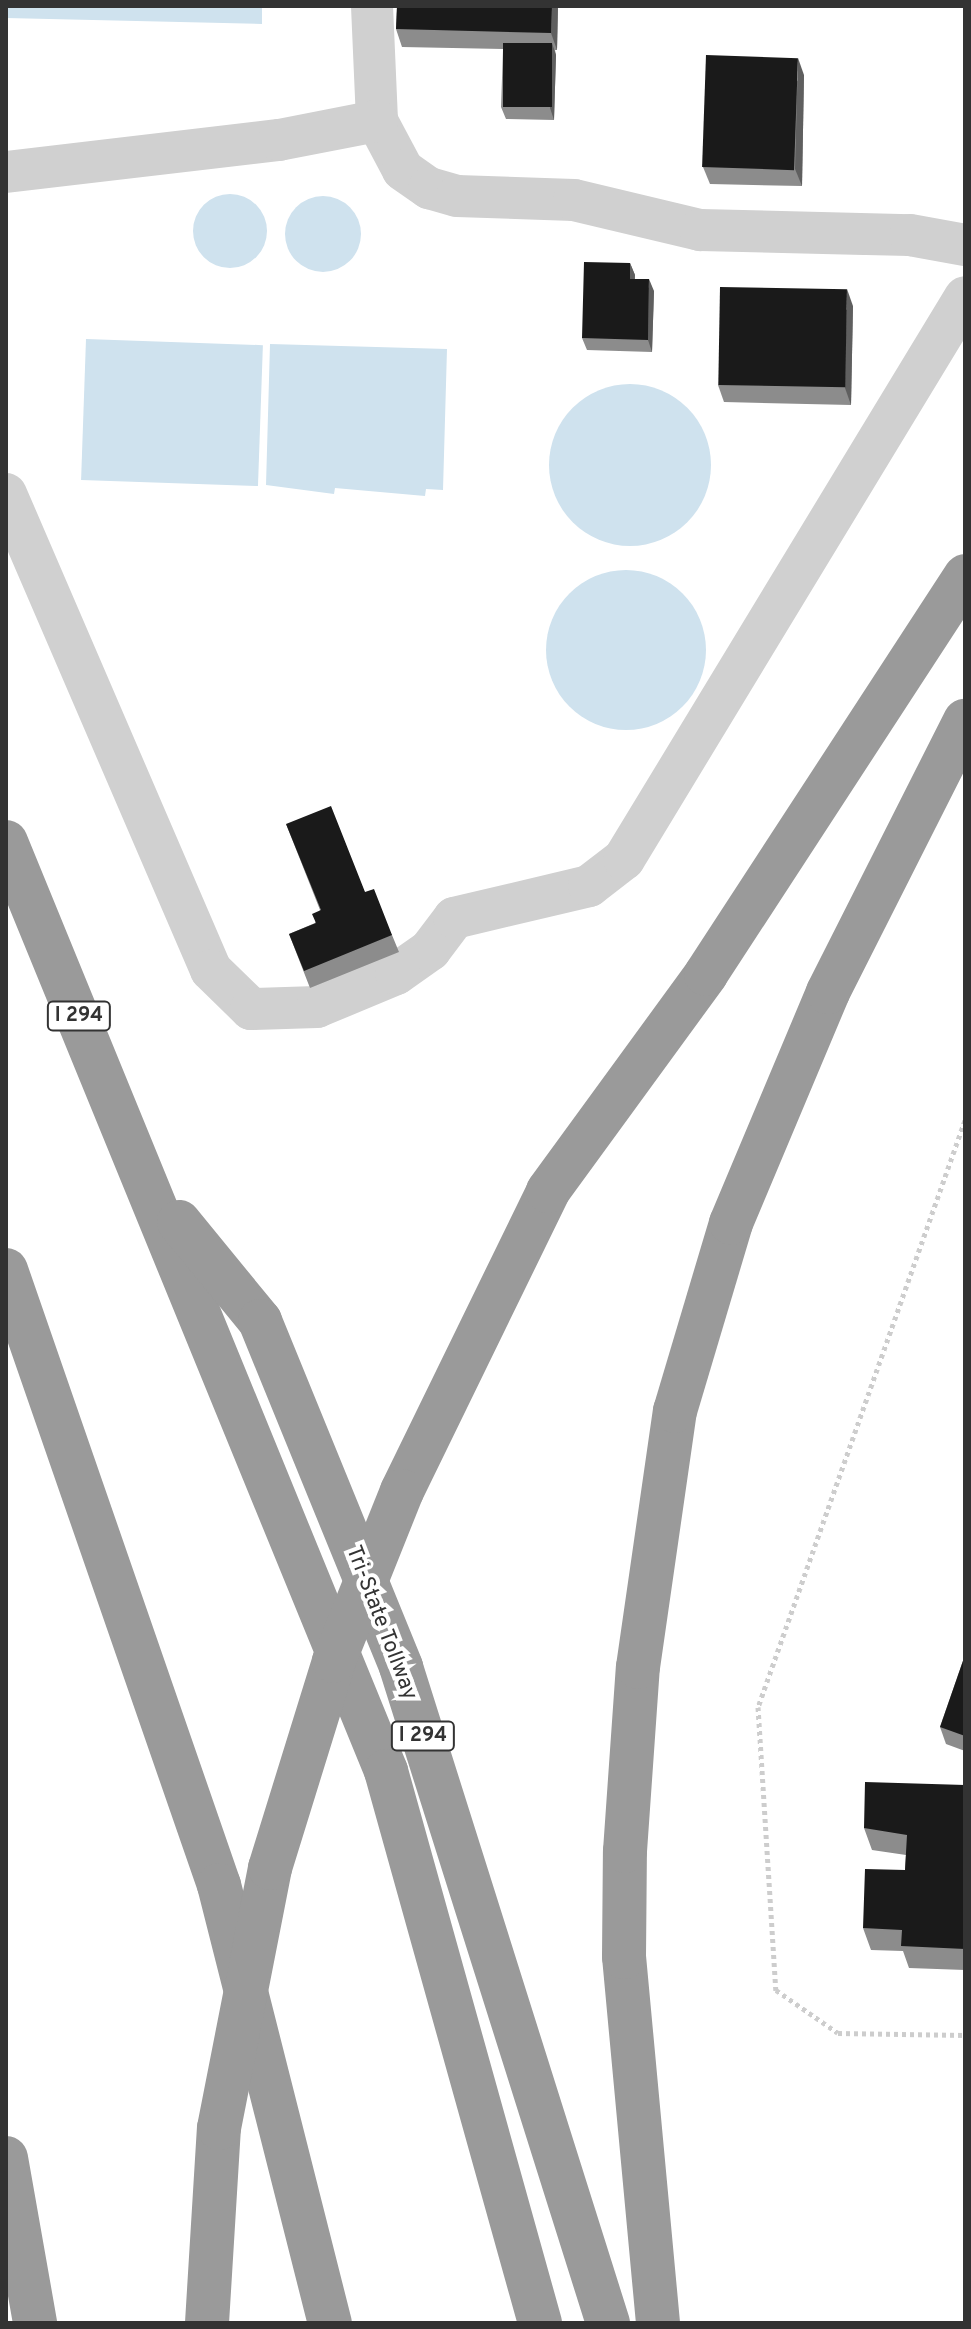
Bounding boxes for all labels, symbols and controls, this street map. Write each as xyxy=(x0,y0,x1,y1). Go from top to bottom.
road number: I 294 xyxy=(45,1000,113,1032)
street label: Tri-State Tollway xyxy=(339,1542,423,1704)
road number: I 294 xyxy=(389,1720,457,1752)

